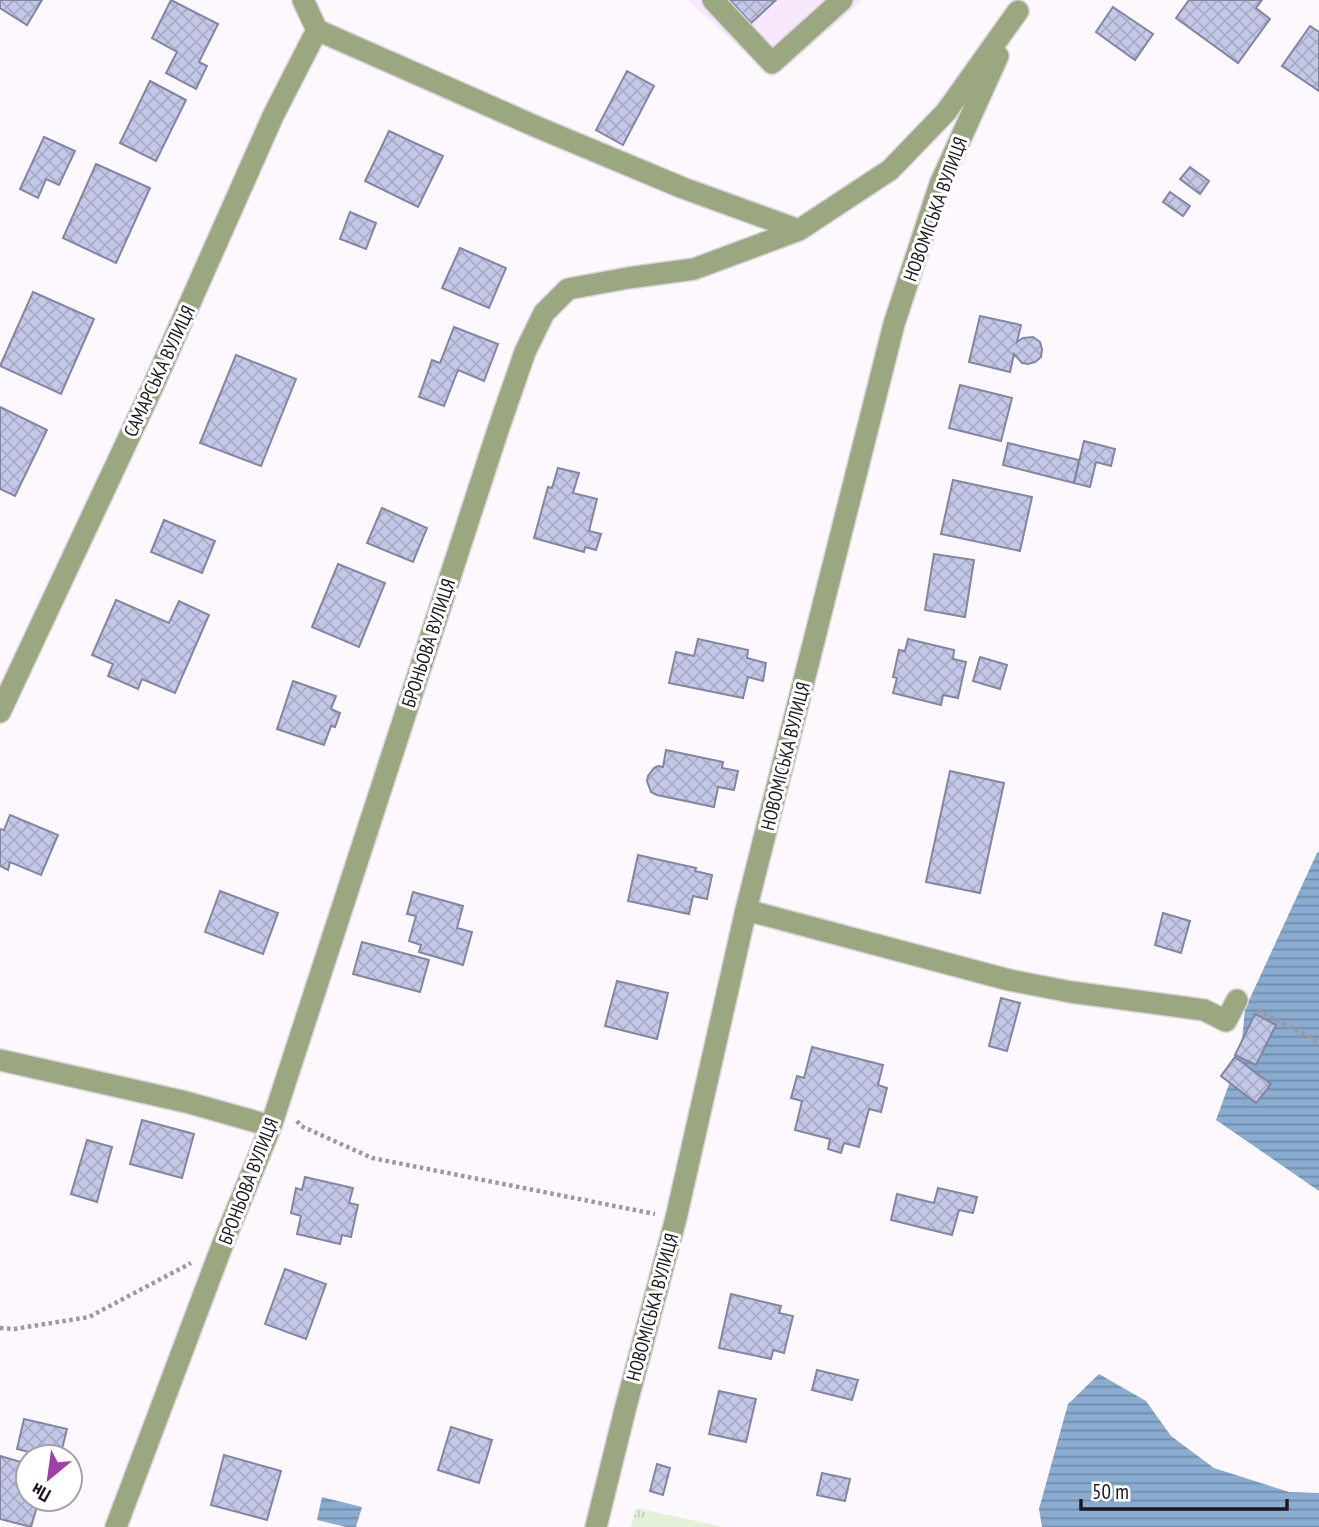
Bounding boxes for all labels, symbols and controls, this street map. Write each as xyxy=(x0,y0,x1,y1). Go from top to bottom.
street label: НОВОМІСЬКА ВУЛИЦЯ xyxy=(898,134,972,284)
street label: САМАРСЬКА ВУЛИЦЯ xyxy=(118,302,200,440)
street label: БРОНЬОВА ВУЛИЦЯ xyxy=(396,576,460,710)
street label: НОВОМІСЬКА ВУЛИЦЯ xyxy=(755,679,815,833)
street label: БРОНЬОВА ВУЛИЦЯ xyxy=(213,1114,283,1248)
street label: НОВОМІСЬКА ВУЛИЦЯ xyxy=(621,1231,683,1383)
north arrow xyxy=(14,1443,84,1513)
scale bar xyxy=(1081,1468,1288,1512)
text: Пн xyxy=(27,1478,55,1508)
text: 50 m xyxy=(1092,1478,1129,1505)

